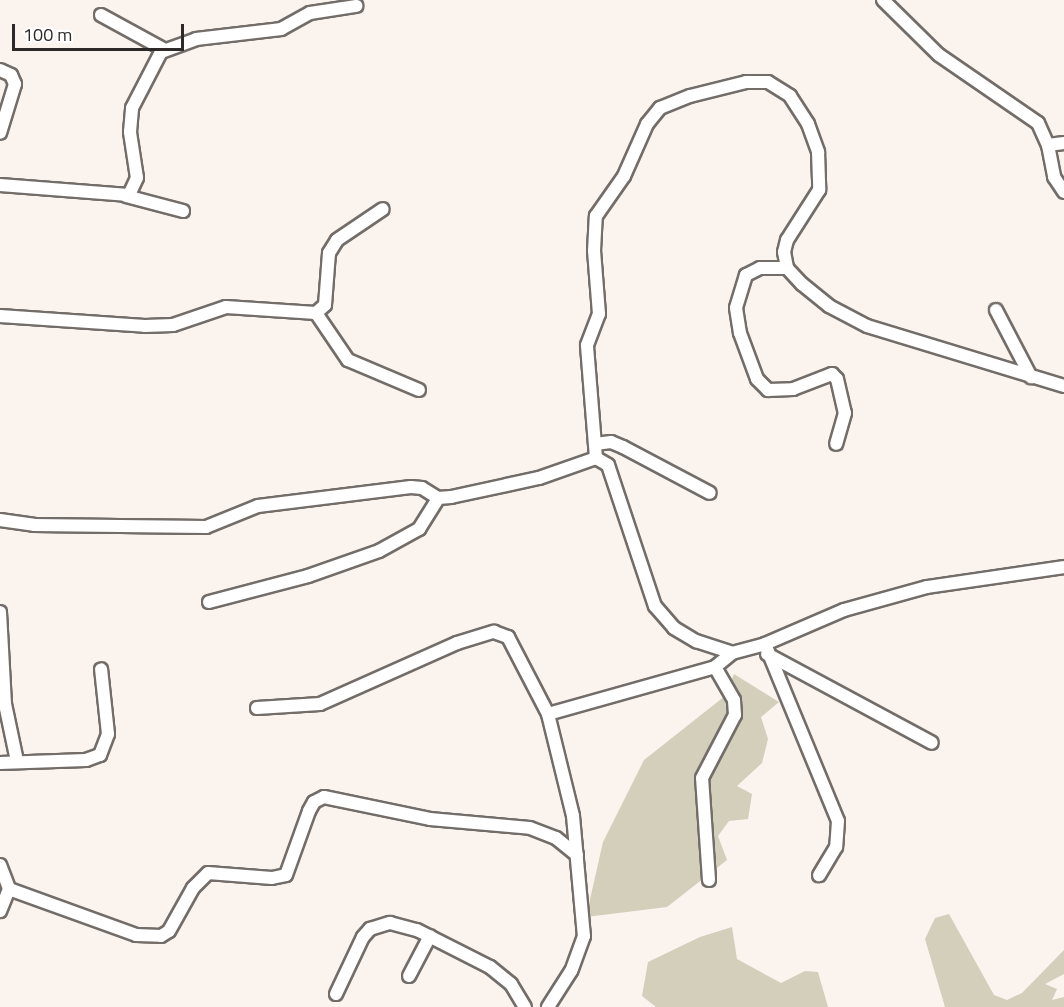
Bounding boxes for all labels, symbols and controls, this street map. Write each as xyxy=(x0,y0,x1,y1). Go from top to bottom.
scale bar xyxy=(15,12,188,50)
text: 100 m xyxy=(23,21,72,48)

